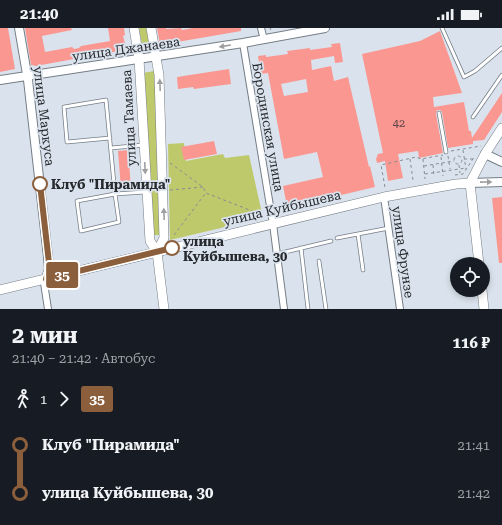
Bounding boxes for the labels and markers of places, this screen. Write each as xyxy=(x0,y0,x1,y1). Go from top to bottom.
marker: Клуб "Пирамида" xyxy=(32,176,48,192)
place label: Клуб "Пирамида" xyxy=(51,177,170,192)
place label: улица Куйбышева, 30 xyxy=(183,234,287,264)
marker: улица Куйбышева, 30 xyxy=(164,240,180,256)

